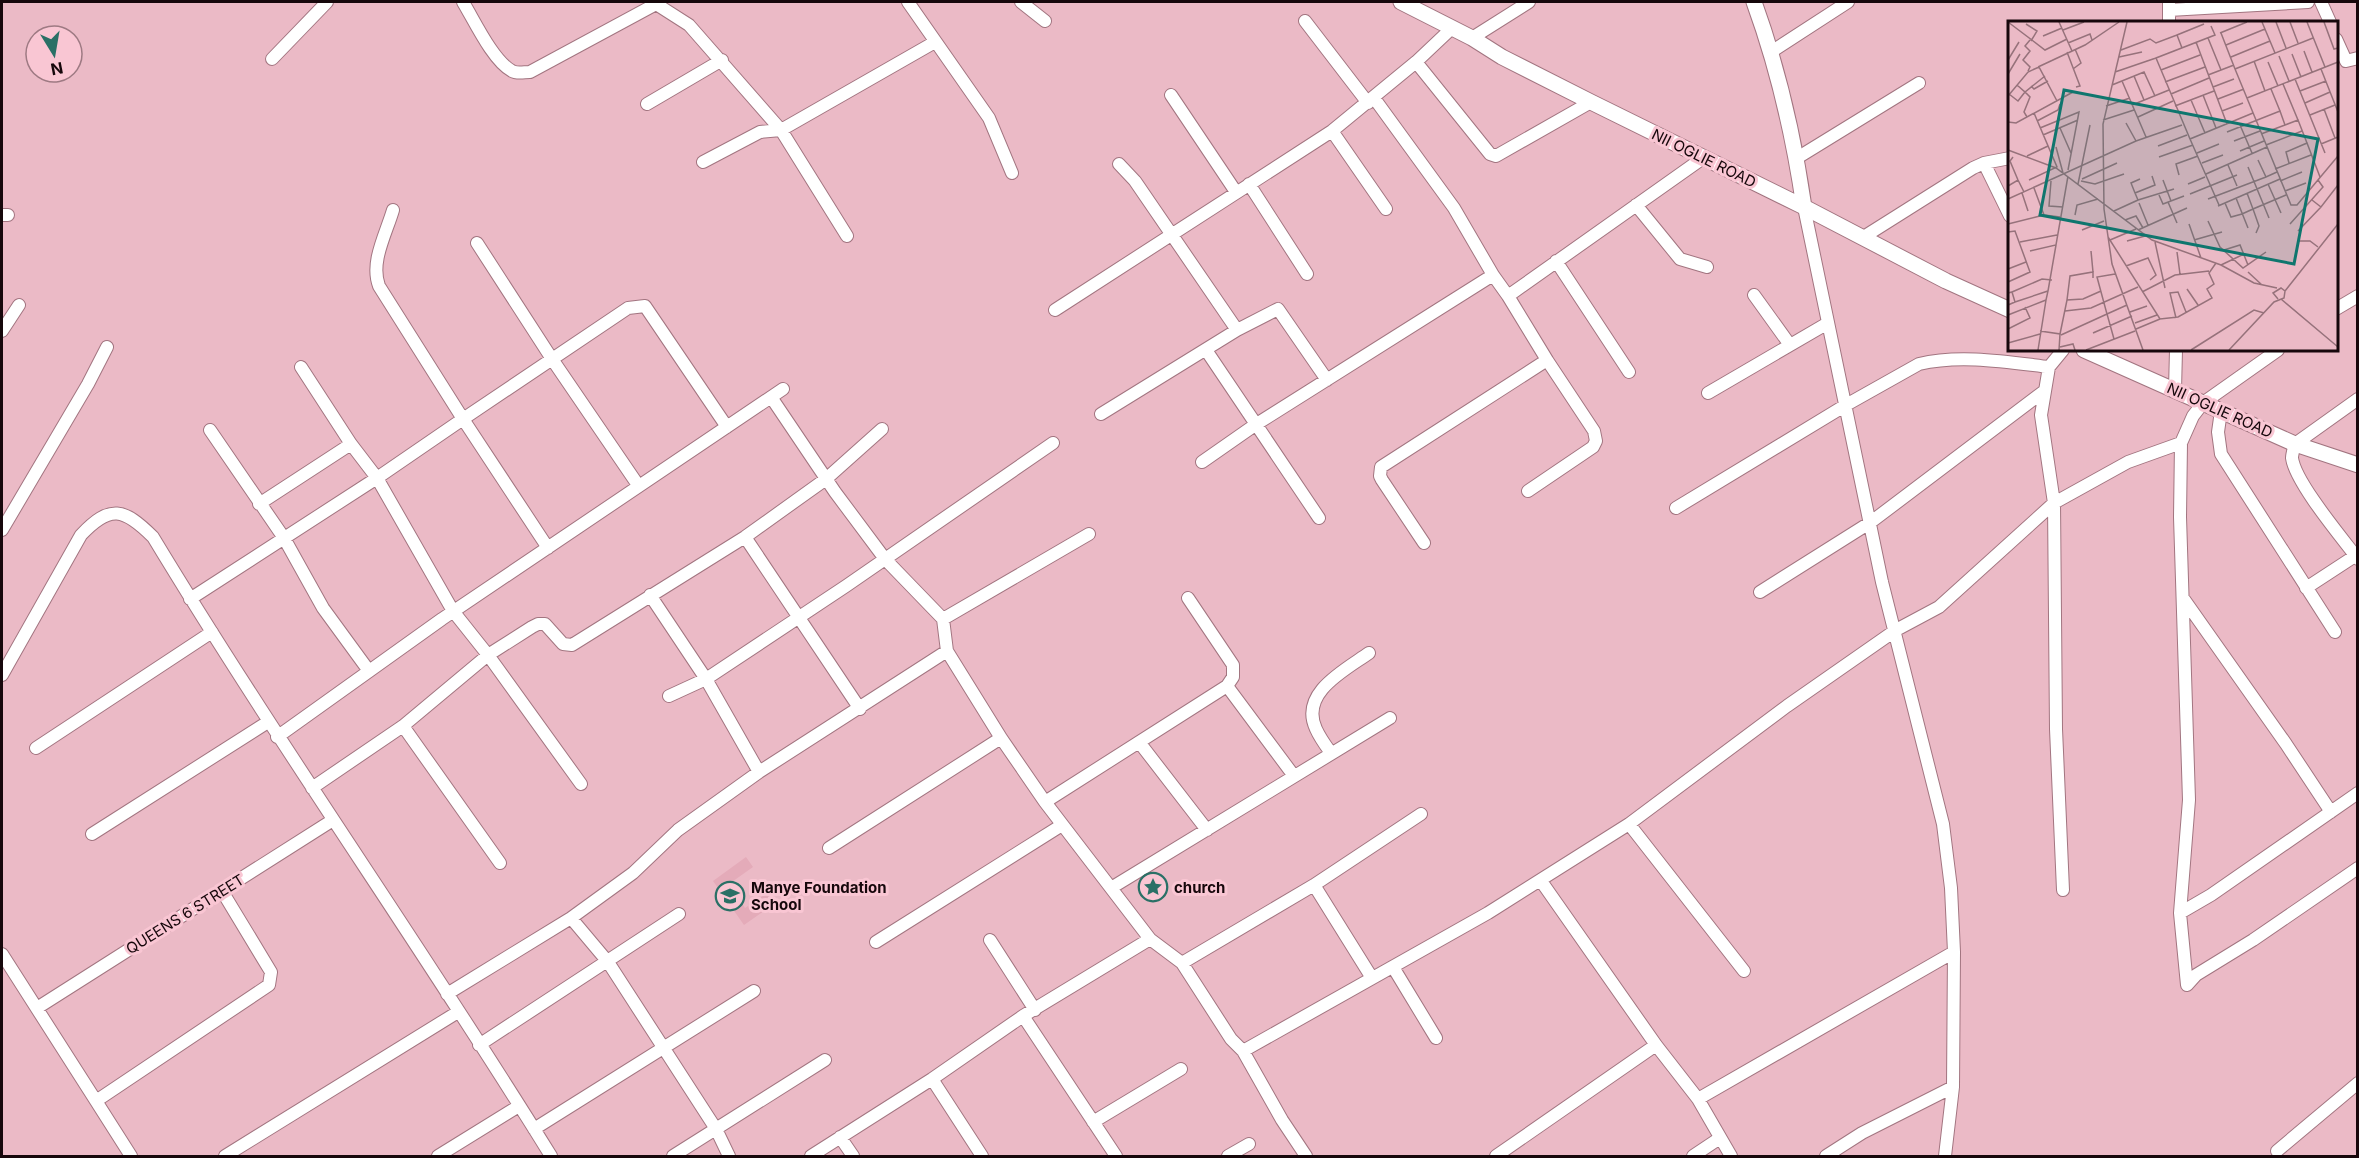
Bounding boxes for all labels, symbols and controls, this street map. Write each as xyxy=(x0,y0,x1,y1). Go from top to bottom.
inset map xyxy=(2008,21,2338,351)
north arrow xyxy=(24,24,84,84)
text: N xyxy=(49,58,65,80)
street label: NII OGLIE ROAD xyxy=(1649,125,1759,191)
street label: NII OGLIE ROAD xyxy=(2164,378,2276,442)
street label: QUEENS 6 STREET xyxy=(122,870,248,958)
place icon: church xyxy=(1137,871,1169,903)
place label: Manye Foundation School xyxy=(751,878,887,914)
place label: church xyxy=(1174,878,1225,897)
school or university icon: Manye Foundation School xyxy=(714,880,746,912)

